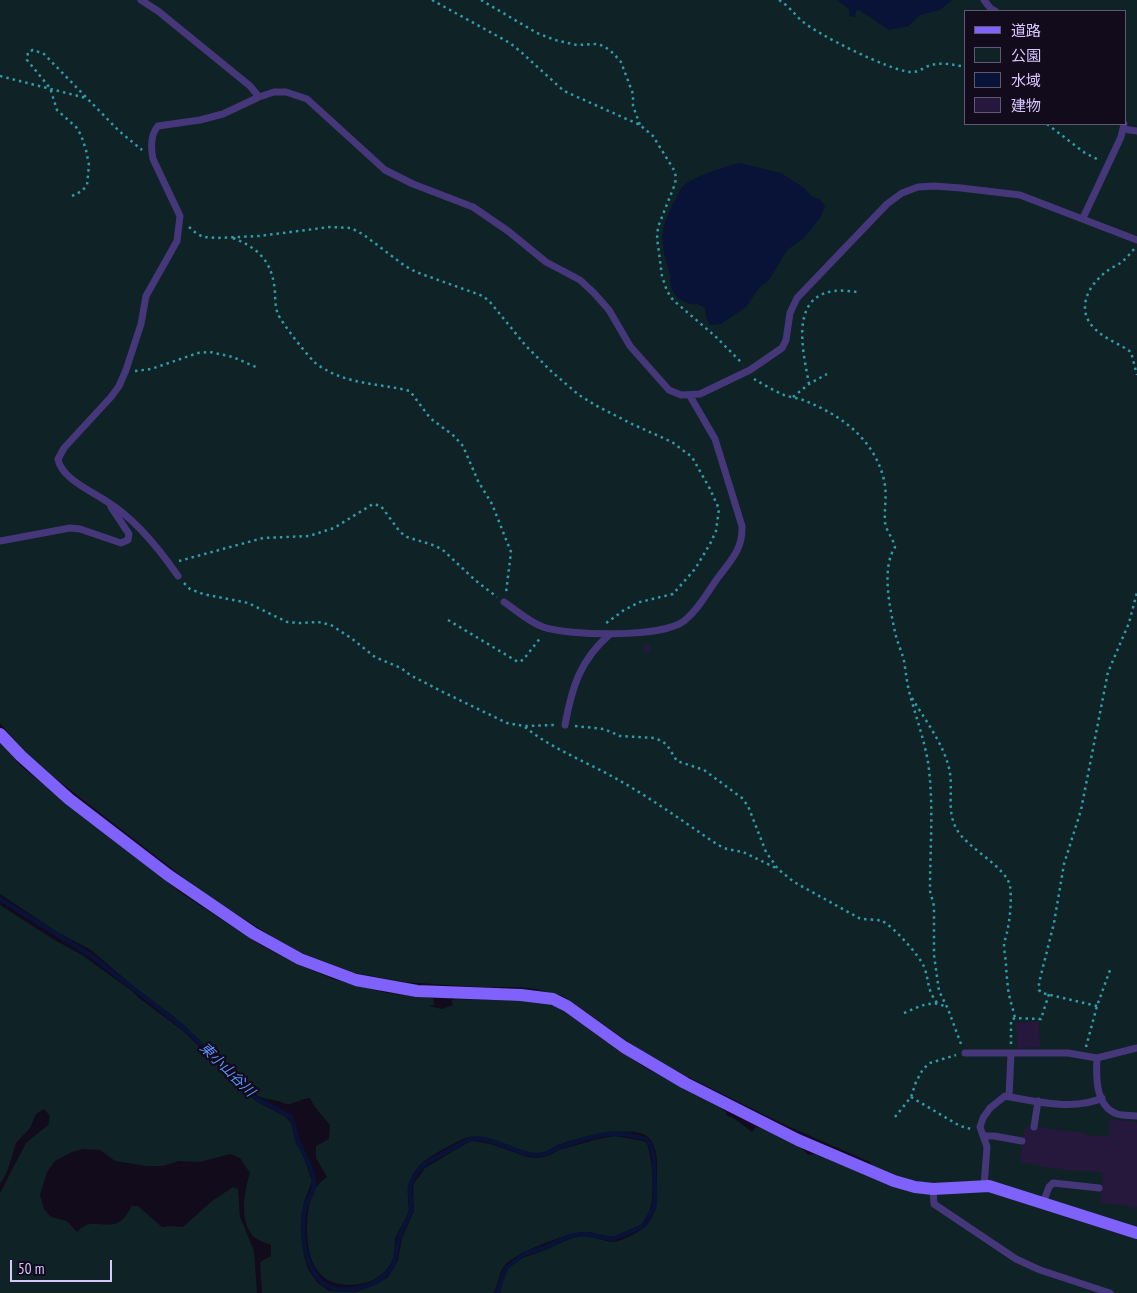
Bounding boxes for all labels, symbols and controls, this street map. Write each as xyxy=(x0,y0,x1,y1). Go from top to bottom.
legend xyxy=(964,10,1127,125)
text: 道路 xyxy=(1011,21,1041,40)
text: 公園 xyxy=(1011,46,1041,65)
text: 水域 xyxy=(1011,71,1041,90)
text: 建物 xyxy=(1011,96,1041,115)
water label: 東小山谷川 xyxy=(196,1040,258,1100)
scale bar xyxy=(12,1250,115,1282)
text: 50 m xyxy=(18,1259,44,1278)

